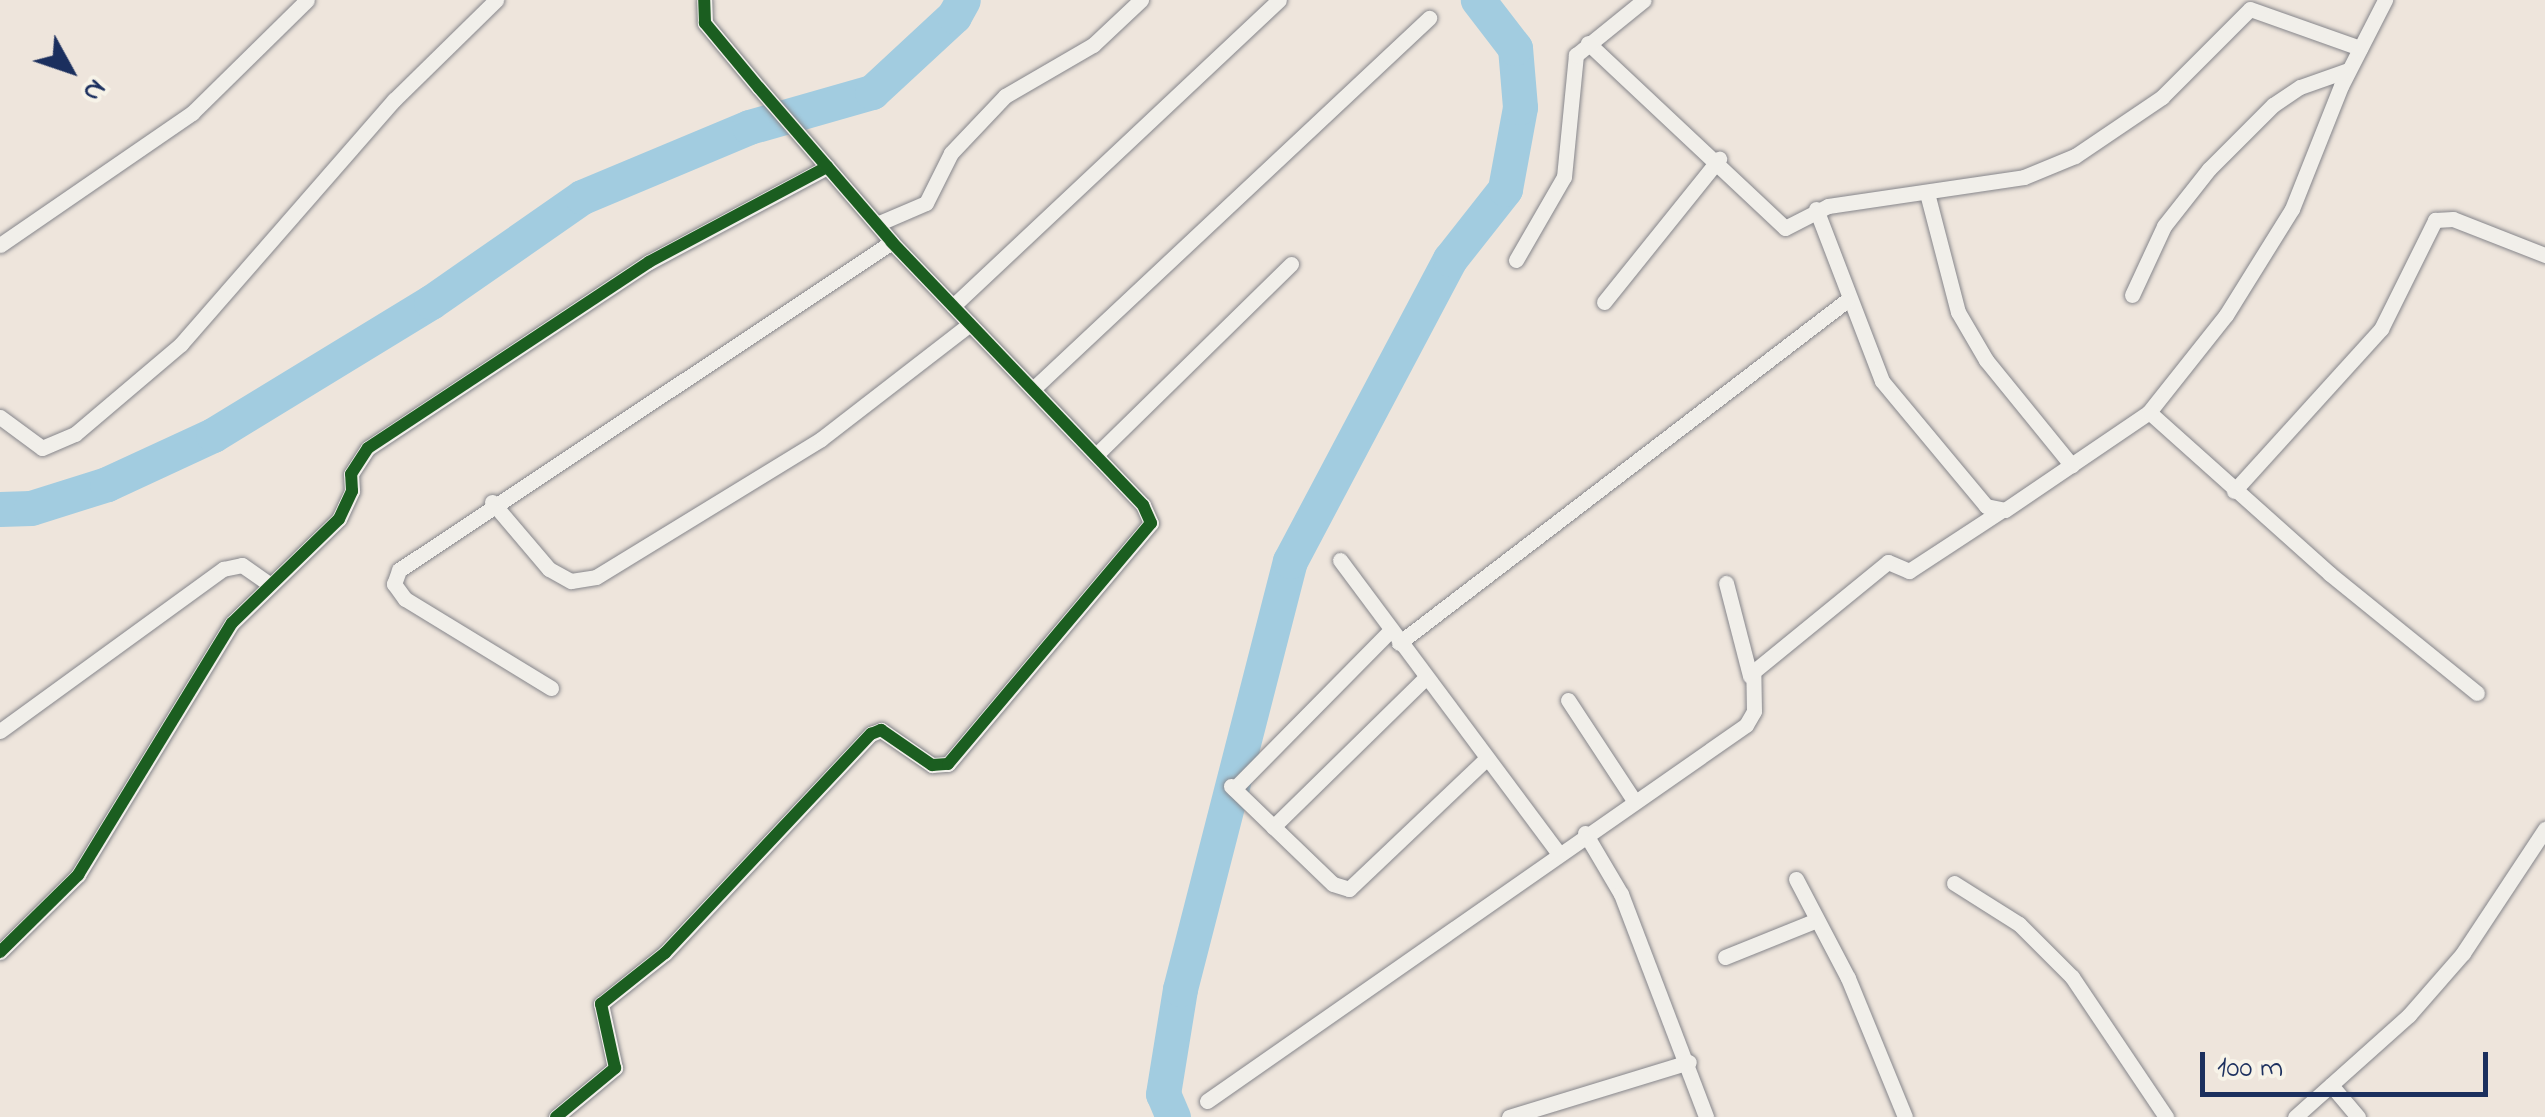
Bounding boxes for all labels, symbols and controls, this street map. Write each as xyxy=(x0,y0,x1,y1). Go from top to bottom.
north arrow xyxy=(20,20,120,120)
text: N xyxy=(72,69,115,110)
scale bar xyxy=(2205,1032,2492,1094)
text: 100 m xyxy=(2217,1047,2283,1091)

